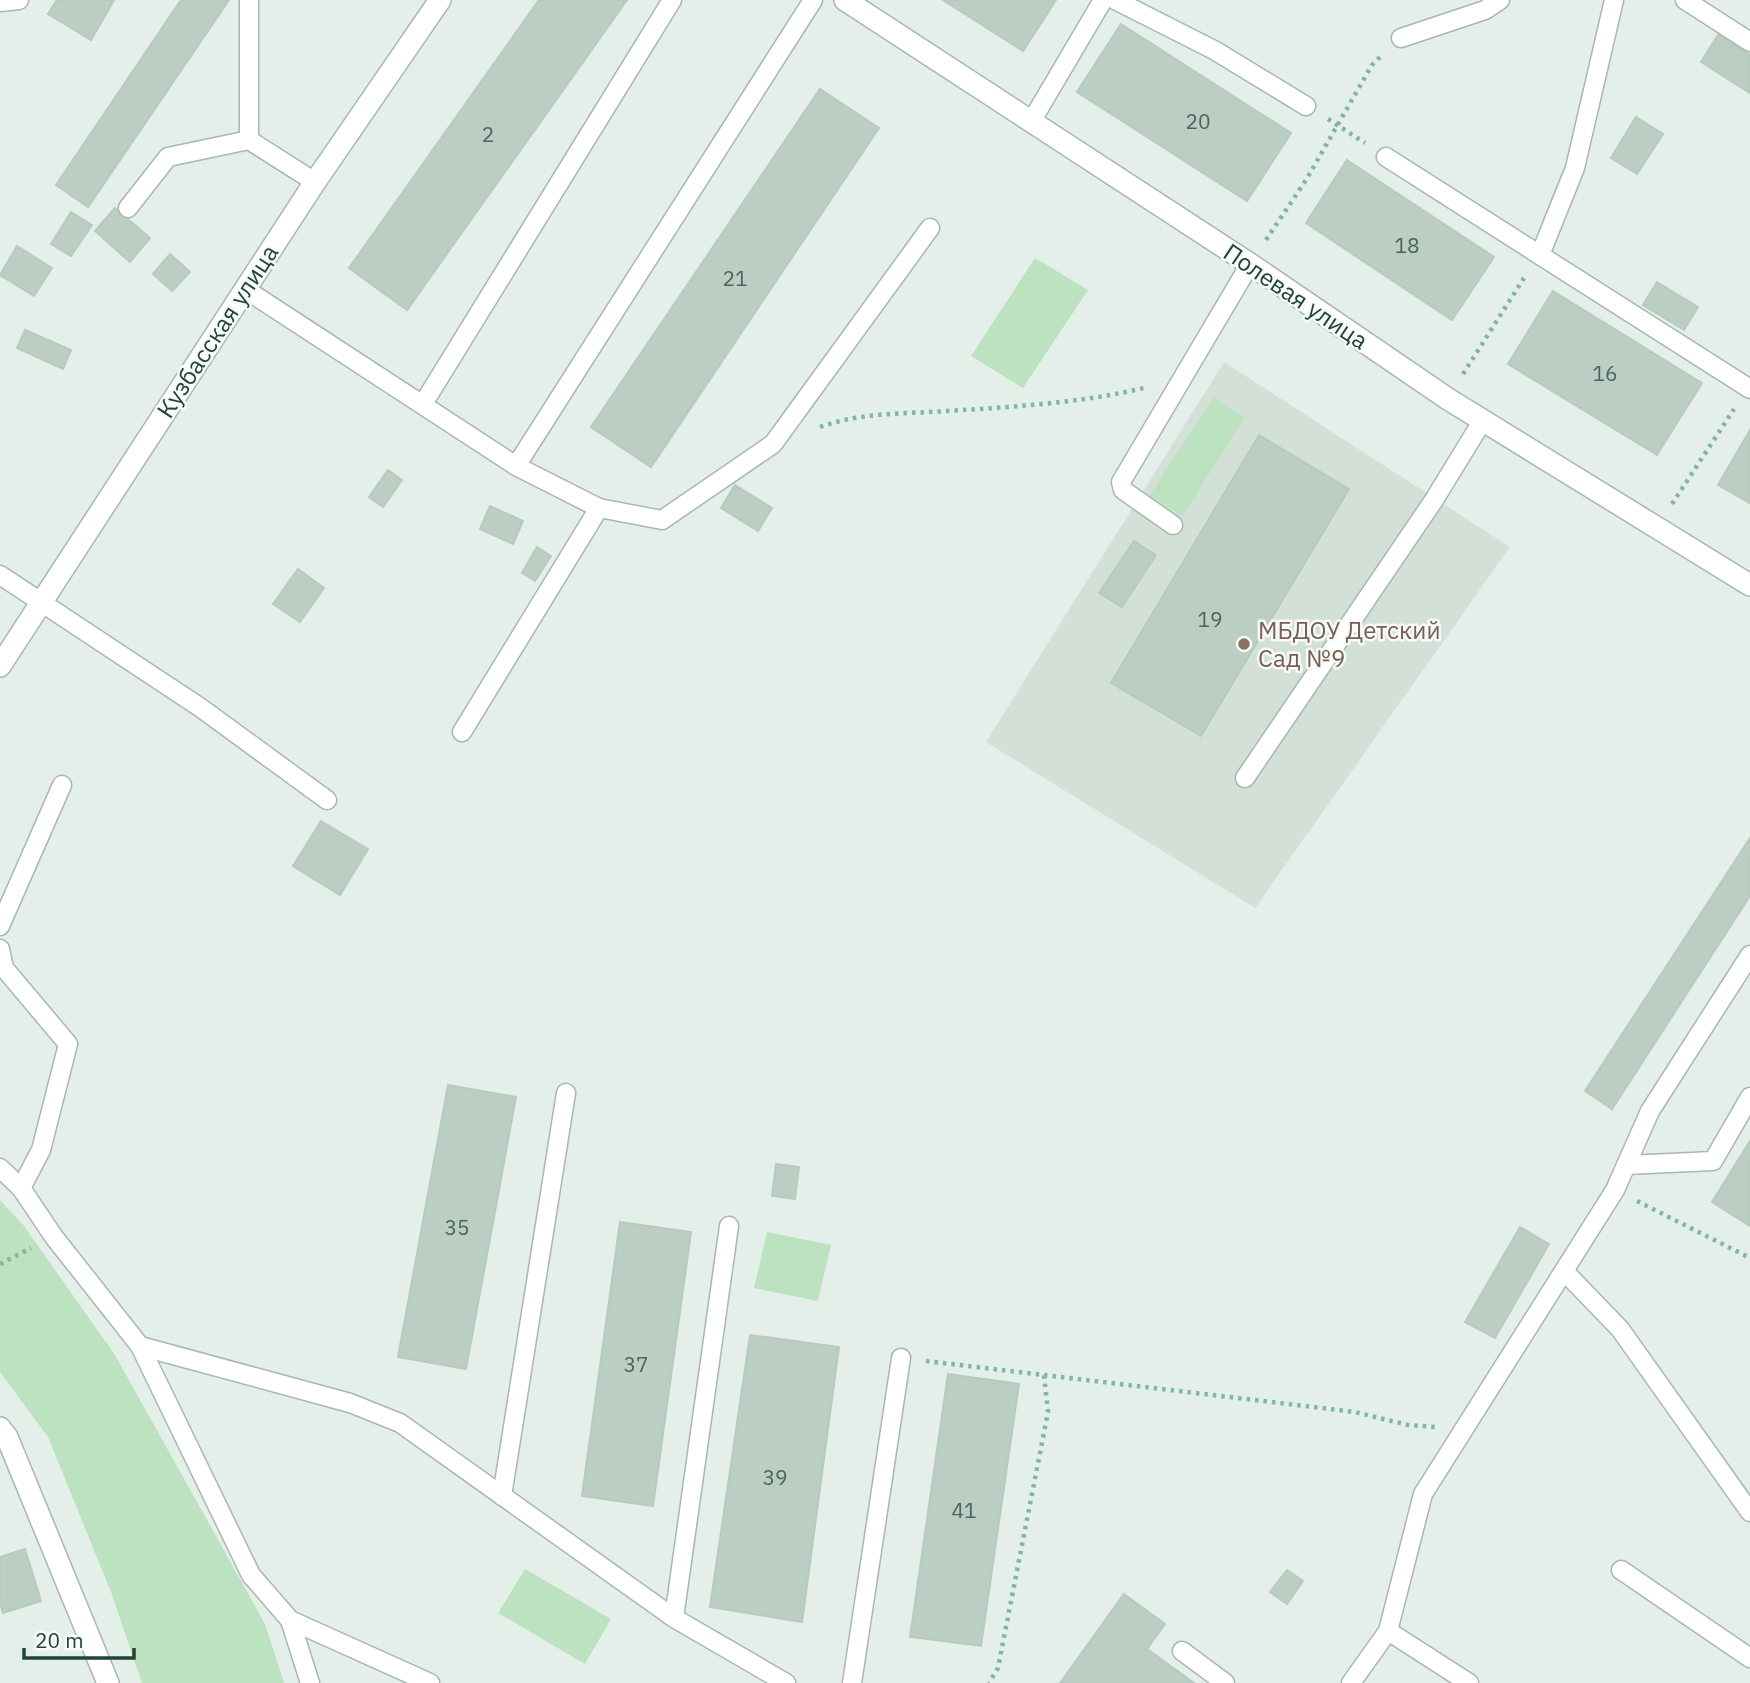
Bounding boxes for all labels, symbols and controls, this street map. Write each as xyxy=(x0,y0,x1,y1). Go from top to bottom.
house number: 20 xyxy=(1185,107,1211,135)
house number: 2 xyxy=(482,120,494,148)
house number: 18 xyxy=(1394,231,1420,259)
street label: Полевая улица xyxy=(1217,236,1375,356)
street label: Кузбасская улица xyxy=(149,238,285,424)
house number: 21 xyxy=(722,264,748,292)
house number: 16 xyxy=(1592,359,1618,387)
house number: 19 xyxy=(1197,605,1223,633)
place label: МБДОУ Детский Сад №9 xyxy=(1258,614,1441,674)
marker: МБДОУ Детский Сад №9 xyxy=(1236,636,1252,652)
house number: 35 xyxy=(444,1213,470,1241)
house number: 37 xyxy=(623,1350,649,1378)
house number: 39 xyxy=(762,1463,788,1491)
house number: 41 xyxy=(951,1496,977,1524)
scale bar xyxy=(24,1616,135,1660)
text: 20 m xyxy=(35,1626,84,1654)

